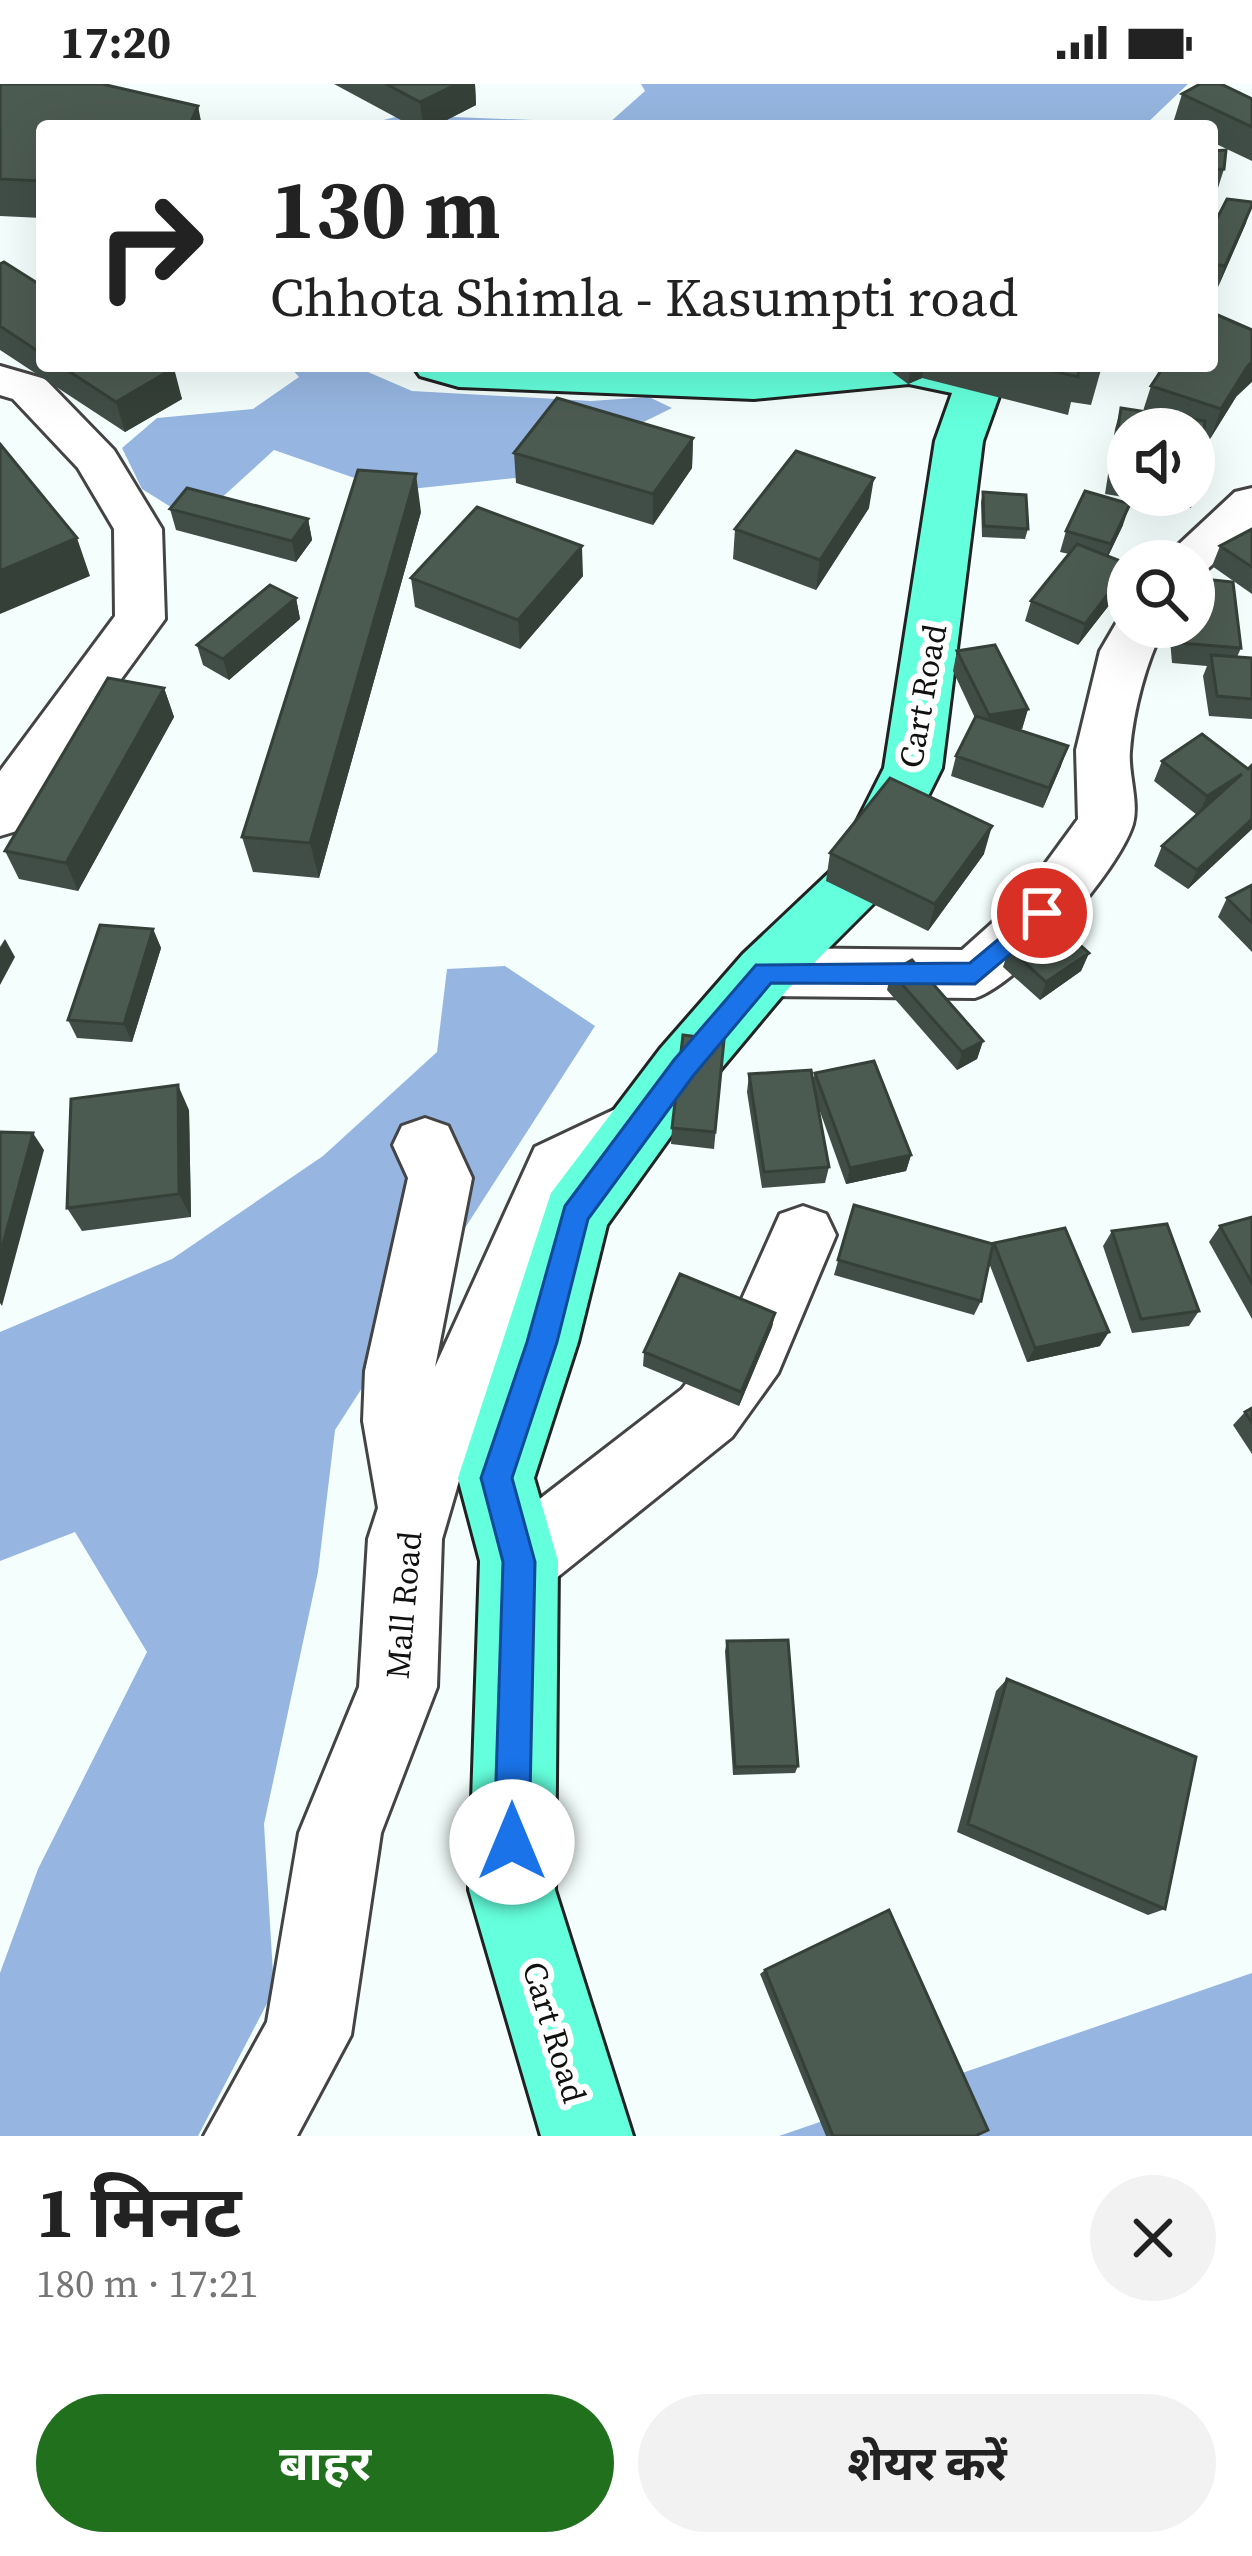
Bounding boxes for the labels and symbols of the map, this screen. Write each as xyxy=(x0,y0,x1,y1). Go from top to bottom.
street label: Cart Road xyxy=(888,620,957,772)
pin xyxy=(991,862,1093,964)
street label: Mall Road xyxy=(375,1529,432,1681)
position arrow xyxy=(449,1779,575,1905)
street label: Cart Road xyxy=(512,1956,597,2108)

